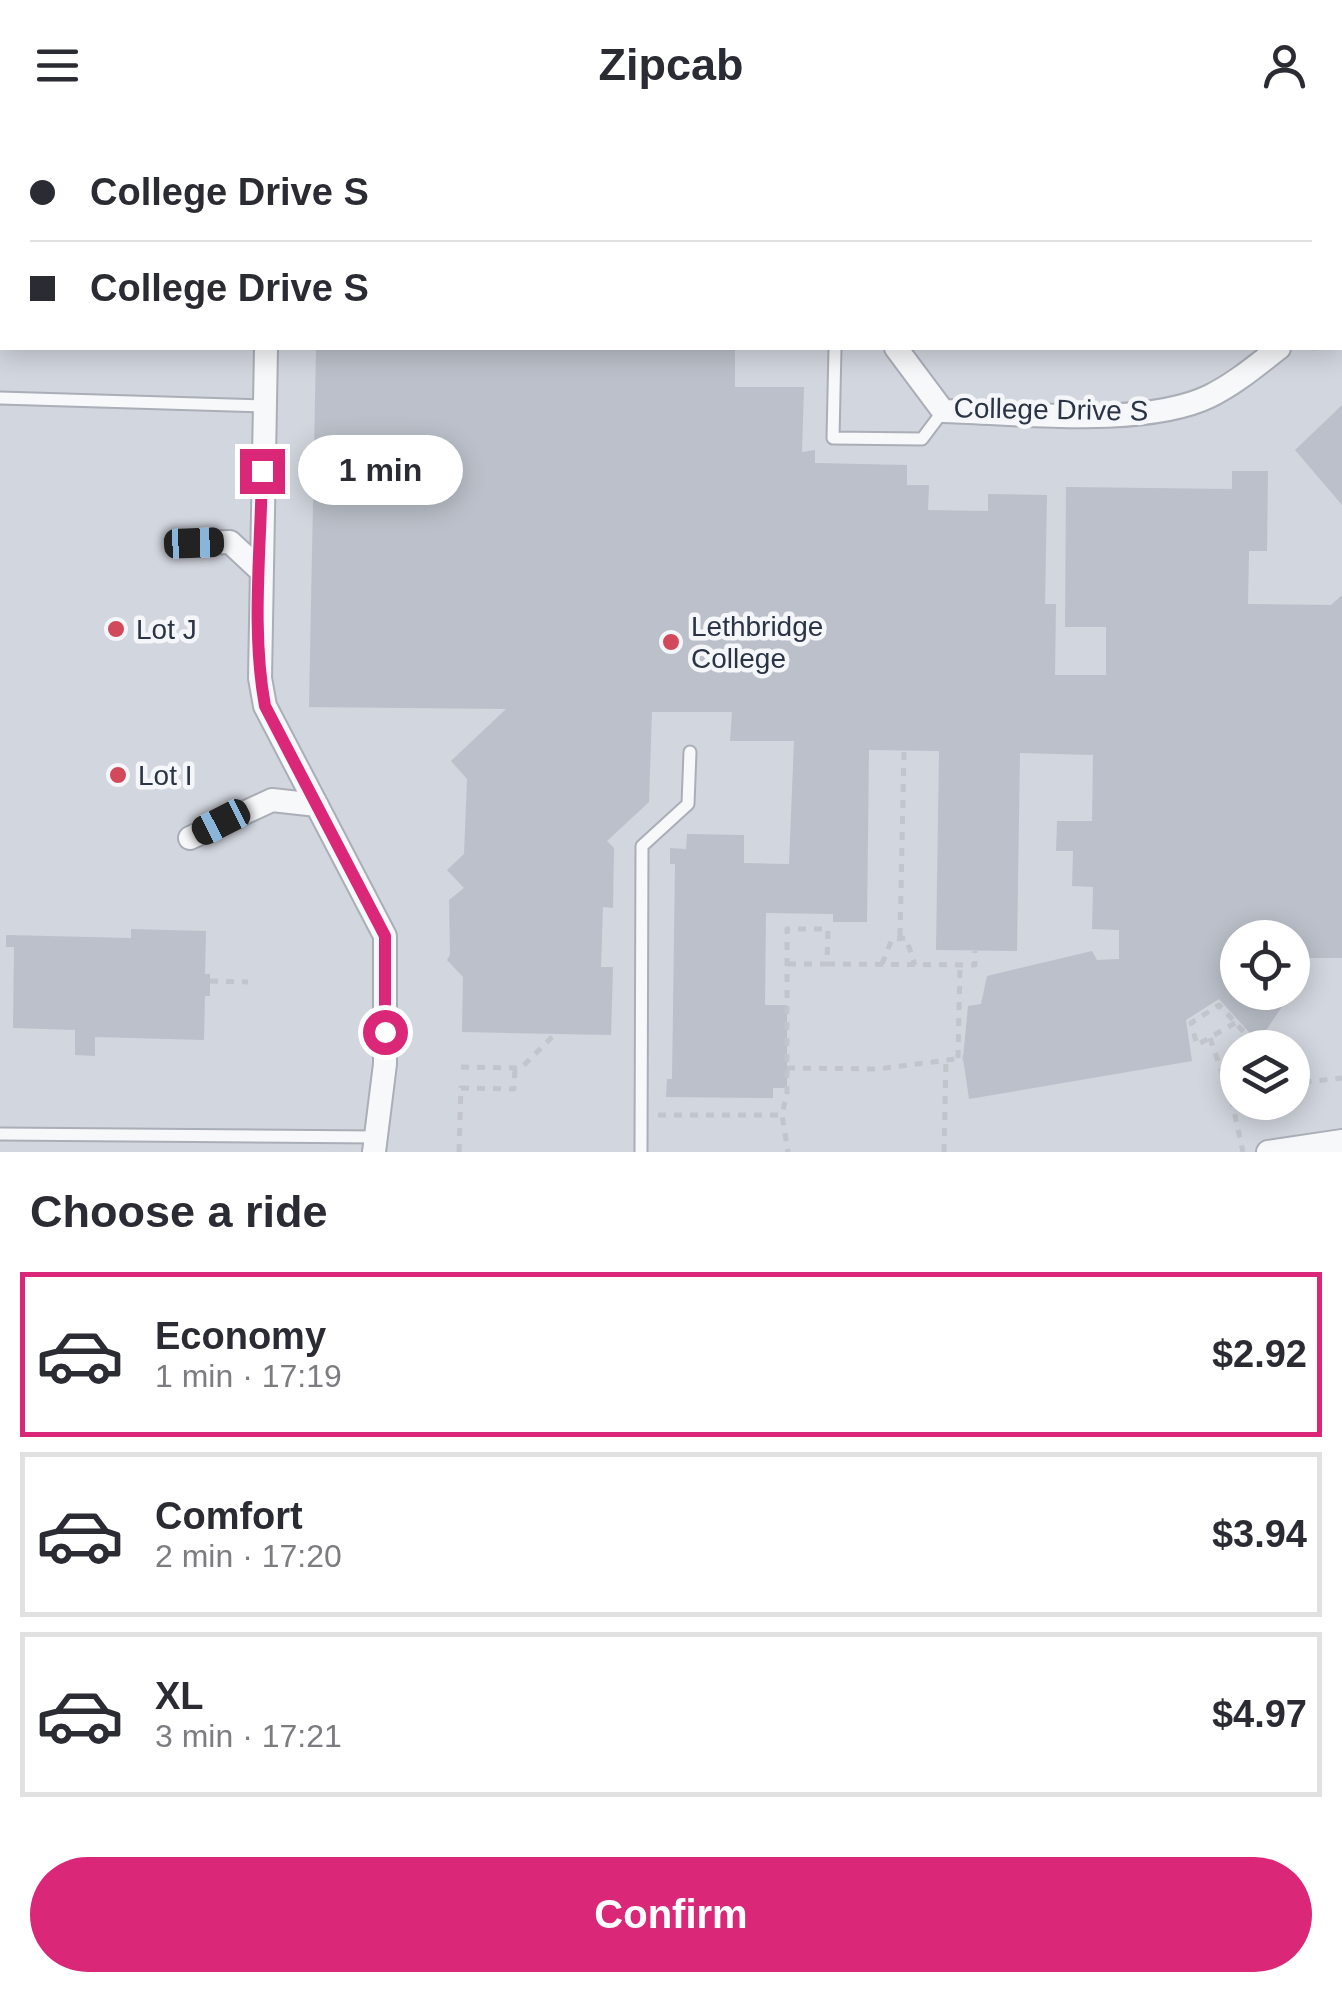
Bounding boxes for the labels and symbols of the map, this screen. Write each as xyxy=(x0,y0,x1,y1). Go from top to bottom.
street label: College Drive S xyxy=(953,392,1149,427)
callout: 1 min xyxy=(297,436,462,506)
route end xyxy=(240,449,285,494)
car xyxy=(163,527,225,559)
place label: Lethbridge College xyxy=(691,611,823,674)
place label: Lot J xyxy=(136,614,197,645)
marker: Lot J xyxy=(105,618,127,640)
marker: Lethbridge College xyxy=(660,631,682,653)
place label: Lot I xyxy=(138,760,192,791)
marker: Lot I xyxy=(107,764,129,786)
car xyxy=(187,795,255,849)
route start xyxy=(363,1010,408,1055)

